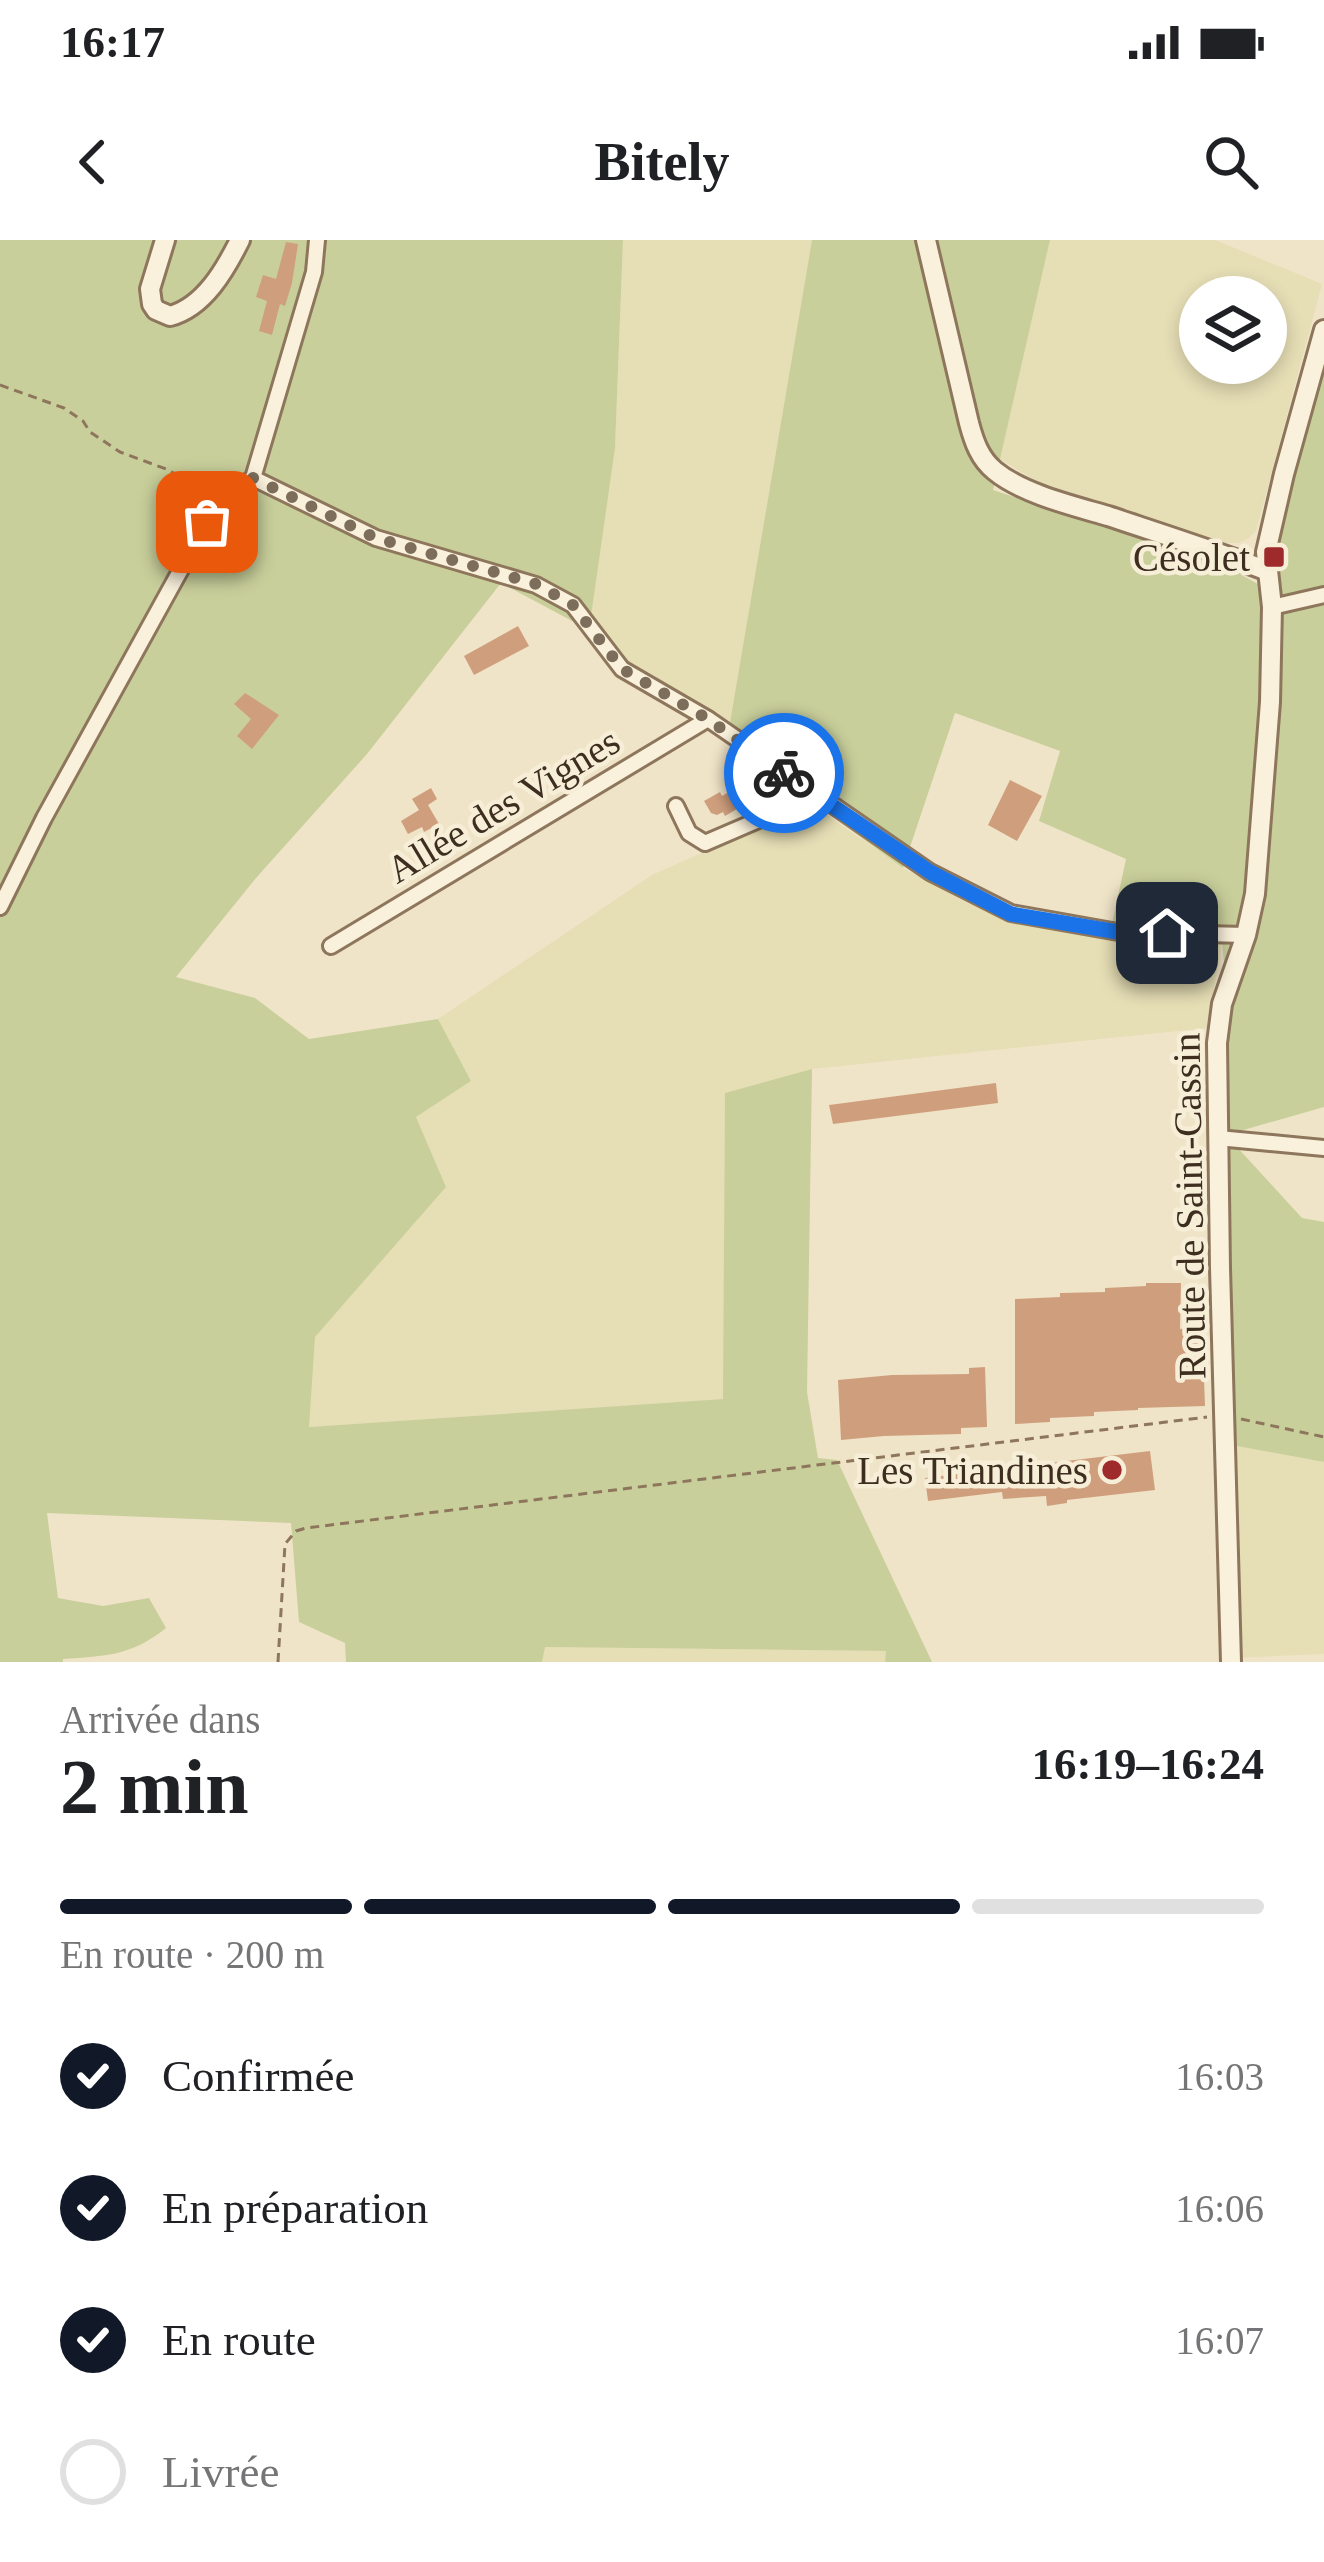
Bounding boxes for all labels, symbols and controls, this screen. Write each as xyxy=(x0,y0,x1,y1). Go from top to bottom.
text: 16:17 xyxy=(60,17,165,67)
icon: back xyxy=(60,129,126,195)
icon: search xyxy=(1198,129,1264,195)
text: Bitely xyxy=(595,132,729,192)
map controls xyxy=(1179,276,1287,384)
button: layers xyxy=(1179,276,1287,384)
pin xyxy=(156,471,258,573)
icon: bag xyxy=(174,489,240,555)
place label: Césolet xyxy=(1133,536,1250,579)
marker: Césolet xyxy=(1261,544,1287,570)
courier xyxy=(724,713,844,833)
street label: Allée des Vignes xyxy=(379,719,627,892)
icon: bike xyxy=(751,740,817,806)
pin xyxy=(1116,882,1218,984)
icon: home xyxy=(1134,900,1200,966)
street label: Route de Saint-Cassin xyxy=(1164,1032,1214,1380)
place label: Les Triandines xyxy=(857,1449,1088,1492)
marker: Les Triandines xyxy=(1099,1457,1125,1483)
text: Arrivée dans xyxy=(60,1698,260,1741)
text: 16:19–16:24 xyxy=(1032,1739,1264,1789)
text: 2 min xyxy=(60,1743,249,1830)
text: En route · 200 m xyxy=(60,1933,324,1976)
icon: check xyxy=(60,2043,126,2109)
text: Confirmée xyxy=(162,2051,354,2101)
text: 16:03 xyxy=(1175,2055,1264,2098)
icon: check xyxy=(60,2175,126,2241)
text: En préparation xyxy=(162,2183,428,2233)
text: 16:06 xyxy=(1175,2187,1264,2230)
icon: check xyxy=(60,2307,126,2373)
text: En route xyxy=(162,2315,316,2365)
text: 16:07 xyxy=(1175,2319,1264,2362)
text: Livrée xyxy=(162,2447,279,2497)

